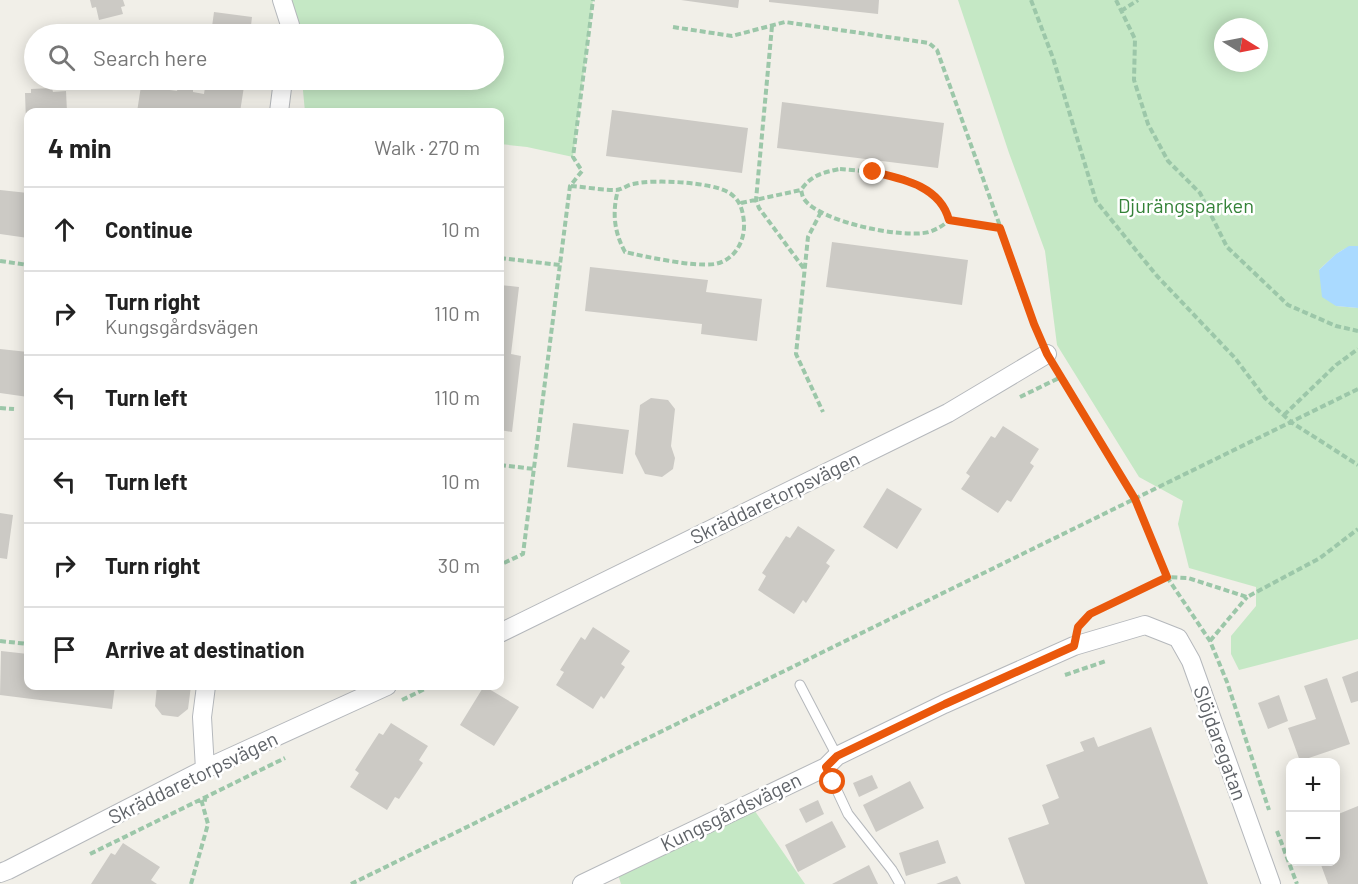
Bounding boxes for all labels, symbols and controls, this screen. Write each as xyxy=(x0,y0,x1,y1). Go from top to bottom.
north arrow xyxy=(1214,18,1268,72)
search box xyxy=(24,24,504,90)
icon: search xyxy=(45,41,78,74)
text: Search here xyxy=(93,44,207,70)
text: 4 min xyxy=(48,132,112,163)
text: Walk · 270 m xyxy=(374,135,480,159)
route end xyxy=(859,158,885,184)
park label: Djurängsparken xyxy=(1118,193,1254,217)
icon: ahead xyxy=(48,213,81,246)
text: Continue xyxy=(105,216,193,242)
text: 10 m xyxy=(441,217,480,241)
text: Turn right xyxy=(105,288,200,314)
icon: right xyxy=(48,297,81,330)
text: 110 m xyxy=(434,301,480,325)
text: Kungsgårdsvägen xyxy=(105,314,259,338)
icon: left xyxy=(48,381,81,414)
text: Turn left xyxy=(105,384,188,410)
text: 110 m xyxy=(434,385,480,409)
street label: Skräddaretorpsvägen xyxy=(686,446,863,549)
icon: left xyxy=(48,465,81,498)
text: Turn left xyxy=(105,468,188,494)
text: 10 m xyxy=(441,469,480,493)
icon: right xyxy=(48,549,81,582)
text: Turn right xyxy=(105,552,200,578)
text: 30 m xyxy=(438,553,480,577)
icon: arrive xyxy=(48,633,81,666)
text: Arrive at destination xyxy=(105,636,304,662)
street label: Slöjdaregatan xyxy=(1189,682,1253,803)
street label: Skräddaretorpsvägen xyxy=(104,726,281,829)
map controls xyxy=(1286,758,1340,866)
button: + xyxy=(1286,758,1340,812)
street label: Kungsgårdsvägen xyxy=(656,767,805,856)
route start xyxy=(819,768,845,794)
button: − xyxy=(1286,812,1340,866)

